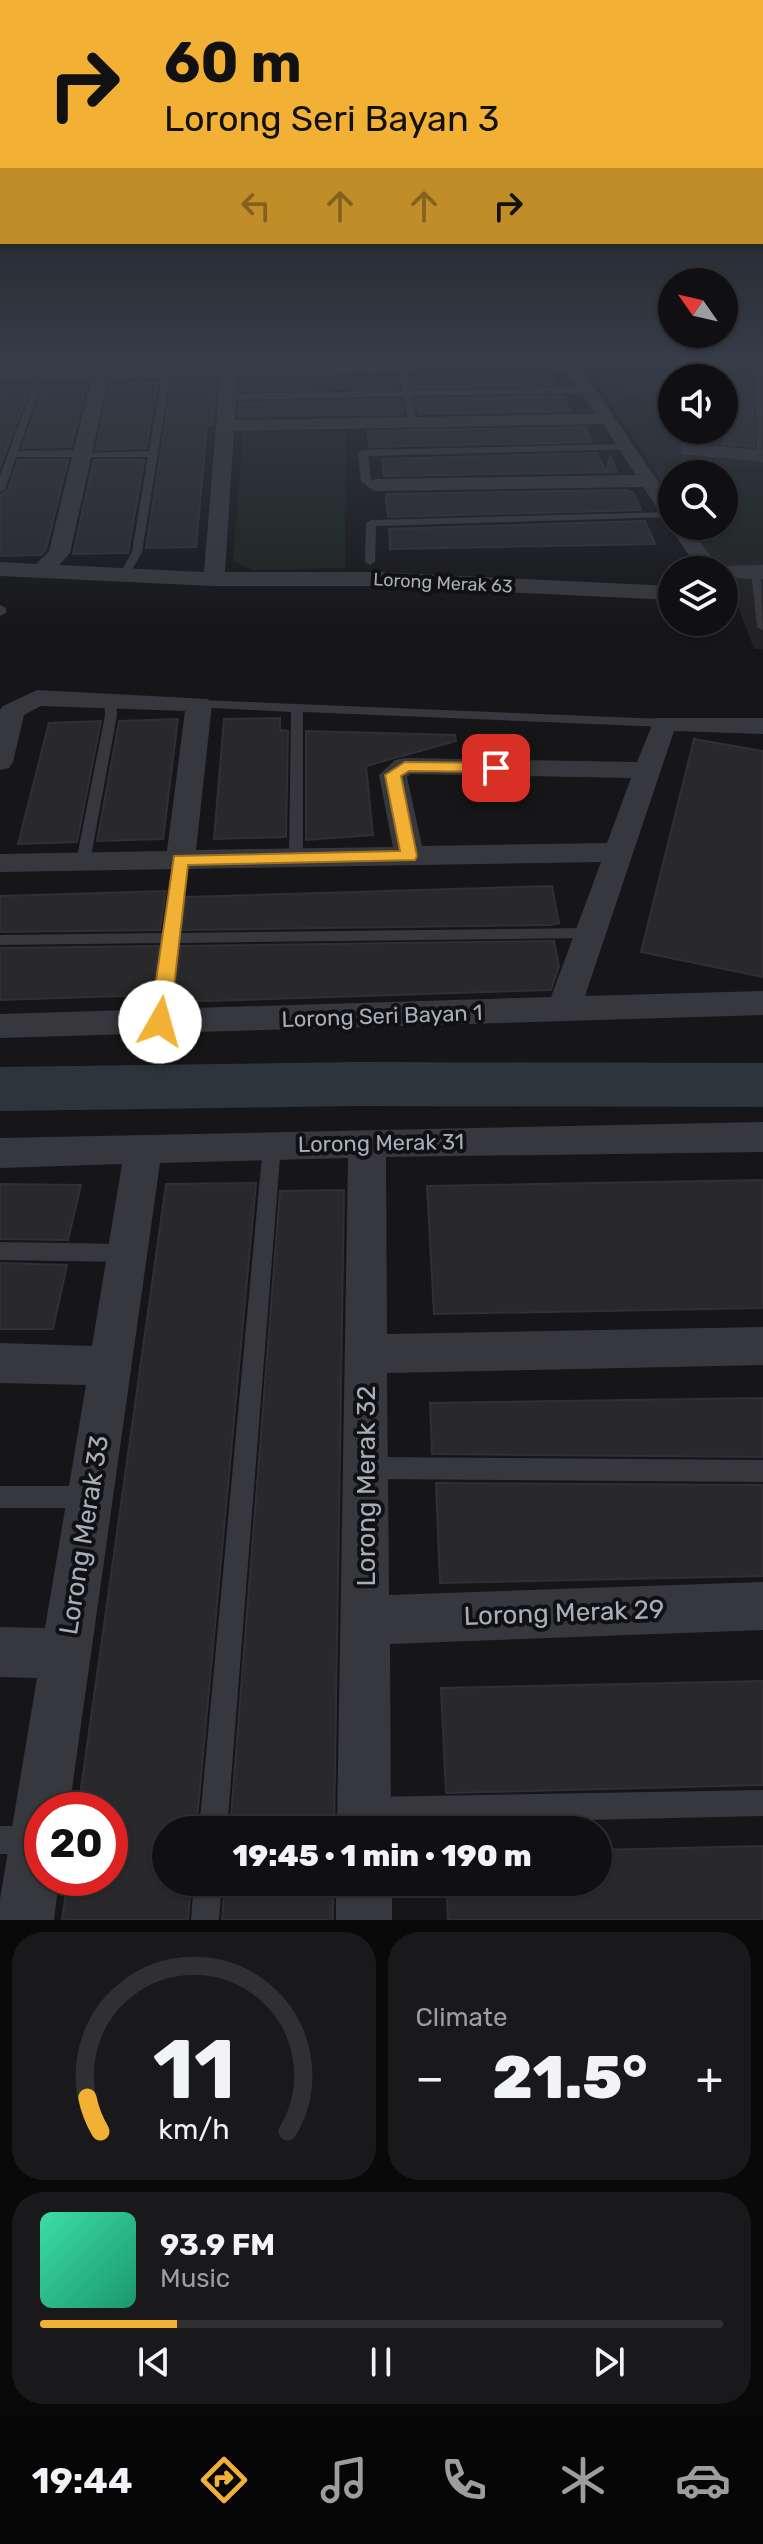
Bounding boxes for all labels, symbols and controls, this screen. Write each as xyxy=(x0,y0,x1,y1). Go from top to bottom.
text: 60 m xyxy=(164,30,302,96)
icon: right xyxy=(32,32,136,136)
text: Lorong Seri Bayan 3 xyxy=(164,97,499,140)
icon: left xyxy=(234,184,278,228)
icon: ahead xyxy=(318,184,362,228)
icon: ahead xyxy=(402,184,446,228)
icon: right xyxy=(486,184,530,228)
north arrow xyxy=(658,268,738,348)
map controls xyxy=(658,268,738,636)
button: sound xyxy=(658,364,738,444)
button: search xyxy=(658,460,738,540)
button: layers xyxy=(658,556,738,636)
street label: Lorong Merak 63 xyxy=(373,568,513,598)
pin xyxy=(462,734,530,802)
icon: arrive xyxy=(474,746,518,790)
position arrow xyxy=(118,980,202,1064)
street label: Lorong Seri Bayan 1 xyxy=(281,999,483,1033)
street label: Lorong Merak 31 xyxy=(298,1128,464,1158)
street label: Lorong Merak 32 xyxy=(351,1385,382,1587)
street label: Lorong Merak 33 xyxy=(53,1433,115,1637)
street label: Lorong Merak 29 xyxy=(463,1594,665,1632)
speed limit sign: 20 xyxy=(24,1792,128,1896)
text: 19:45 · 1 min · 190 m xyxy=(233,1838,531,1874)
text: Climate xyxy=(416,2002,508,2033)
text: 11 xyxy=(152,2020,235,2119)
text: 21.5° xyxy=(492,2042,648,2113)
text: − xyxy=(416,2052,444,2104)
text: + xyxy=(696,2052,723,2104)
text: km/h xyxy=(158,2112,229,2146)
text: 93.9 FM xyxy=(160,2227,275,2263)
text: Music xyxy=(160,2263,230,2294)
icon: previous xyxy=(132,2340,176,2384)
icon: pause xyxy=(359,2340,403,2384)
icon: next xyxy=(587,2340,631,2384)
icon: directions xyxy=(196,2452,252,2508)
icon: music xyxy=(316,2452,372,2508)
icon: phone xyxy=(436,2452,492,2508)
icon: climate xyxy=(555,2452,611,2508)
icon: car xyxy=(675,2452,731,2508)
text: 19:44 xyxy=(32,2459,133,2502)

